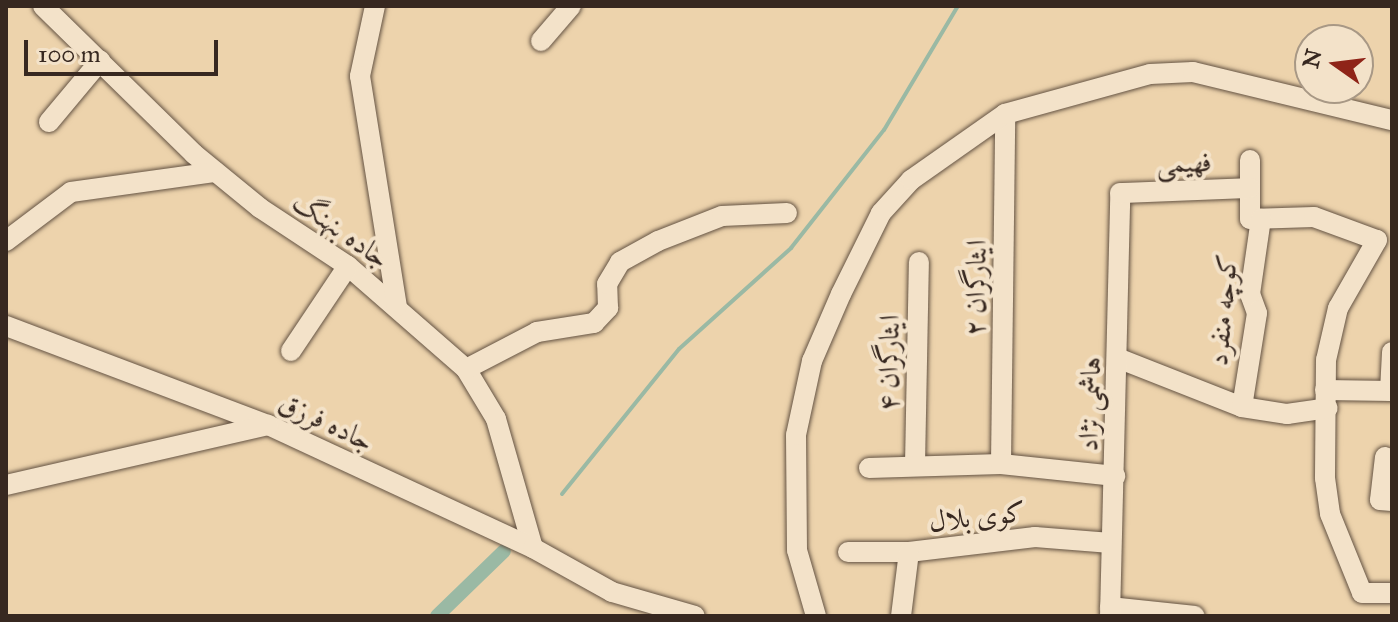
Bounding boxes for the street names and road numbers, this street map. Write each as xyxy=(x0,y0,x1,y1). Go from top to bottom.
street label: فهیمی xyxy=(1156,145,1212,181)
street label: جاده بنهنگ xyxy=(286,185,396,275)
street label: ایثارگران ۲ xyxy=(958,239,994,337)
street label: کوچه منفرد xyxy=(1201,253,1245,367)
street label: ایثارگران ۴ xyxy=(871,314,907,412)
street label: هاشمی نژاد xyxy=(1072,356,1108,452)
street label: جاده فرزق xyxy=(273,386,379,458)
street label: کوی بلال xyxy=(927,495,1027,539)

